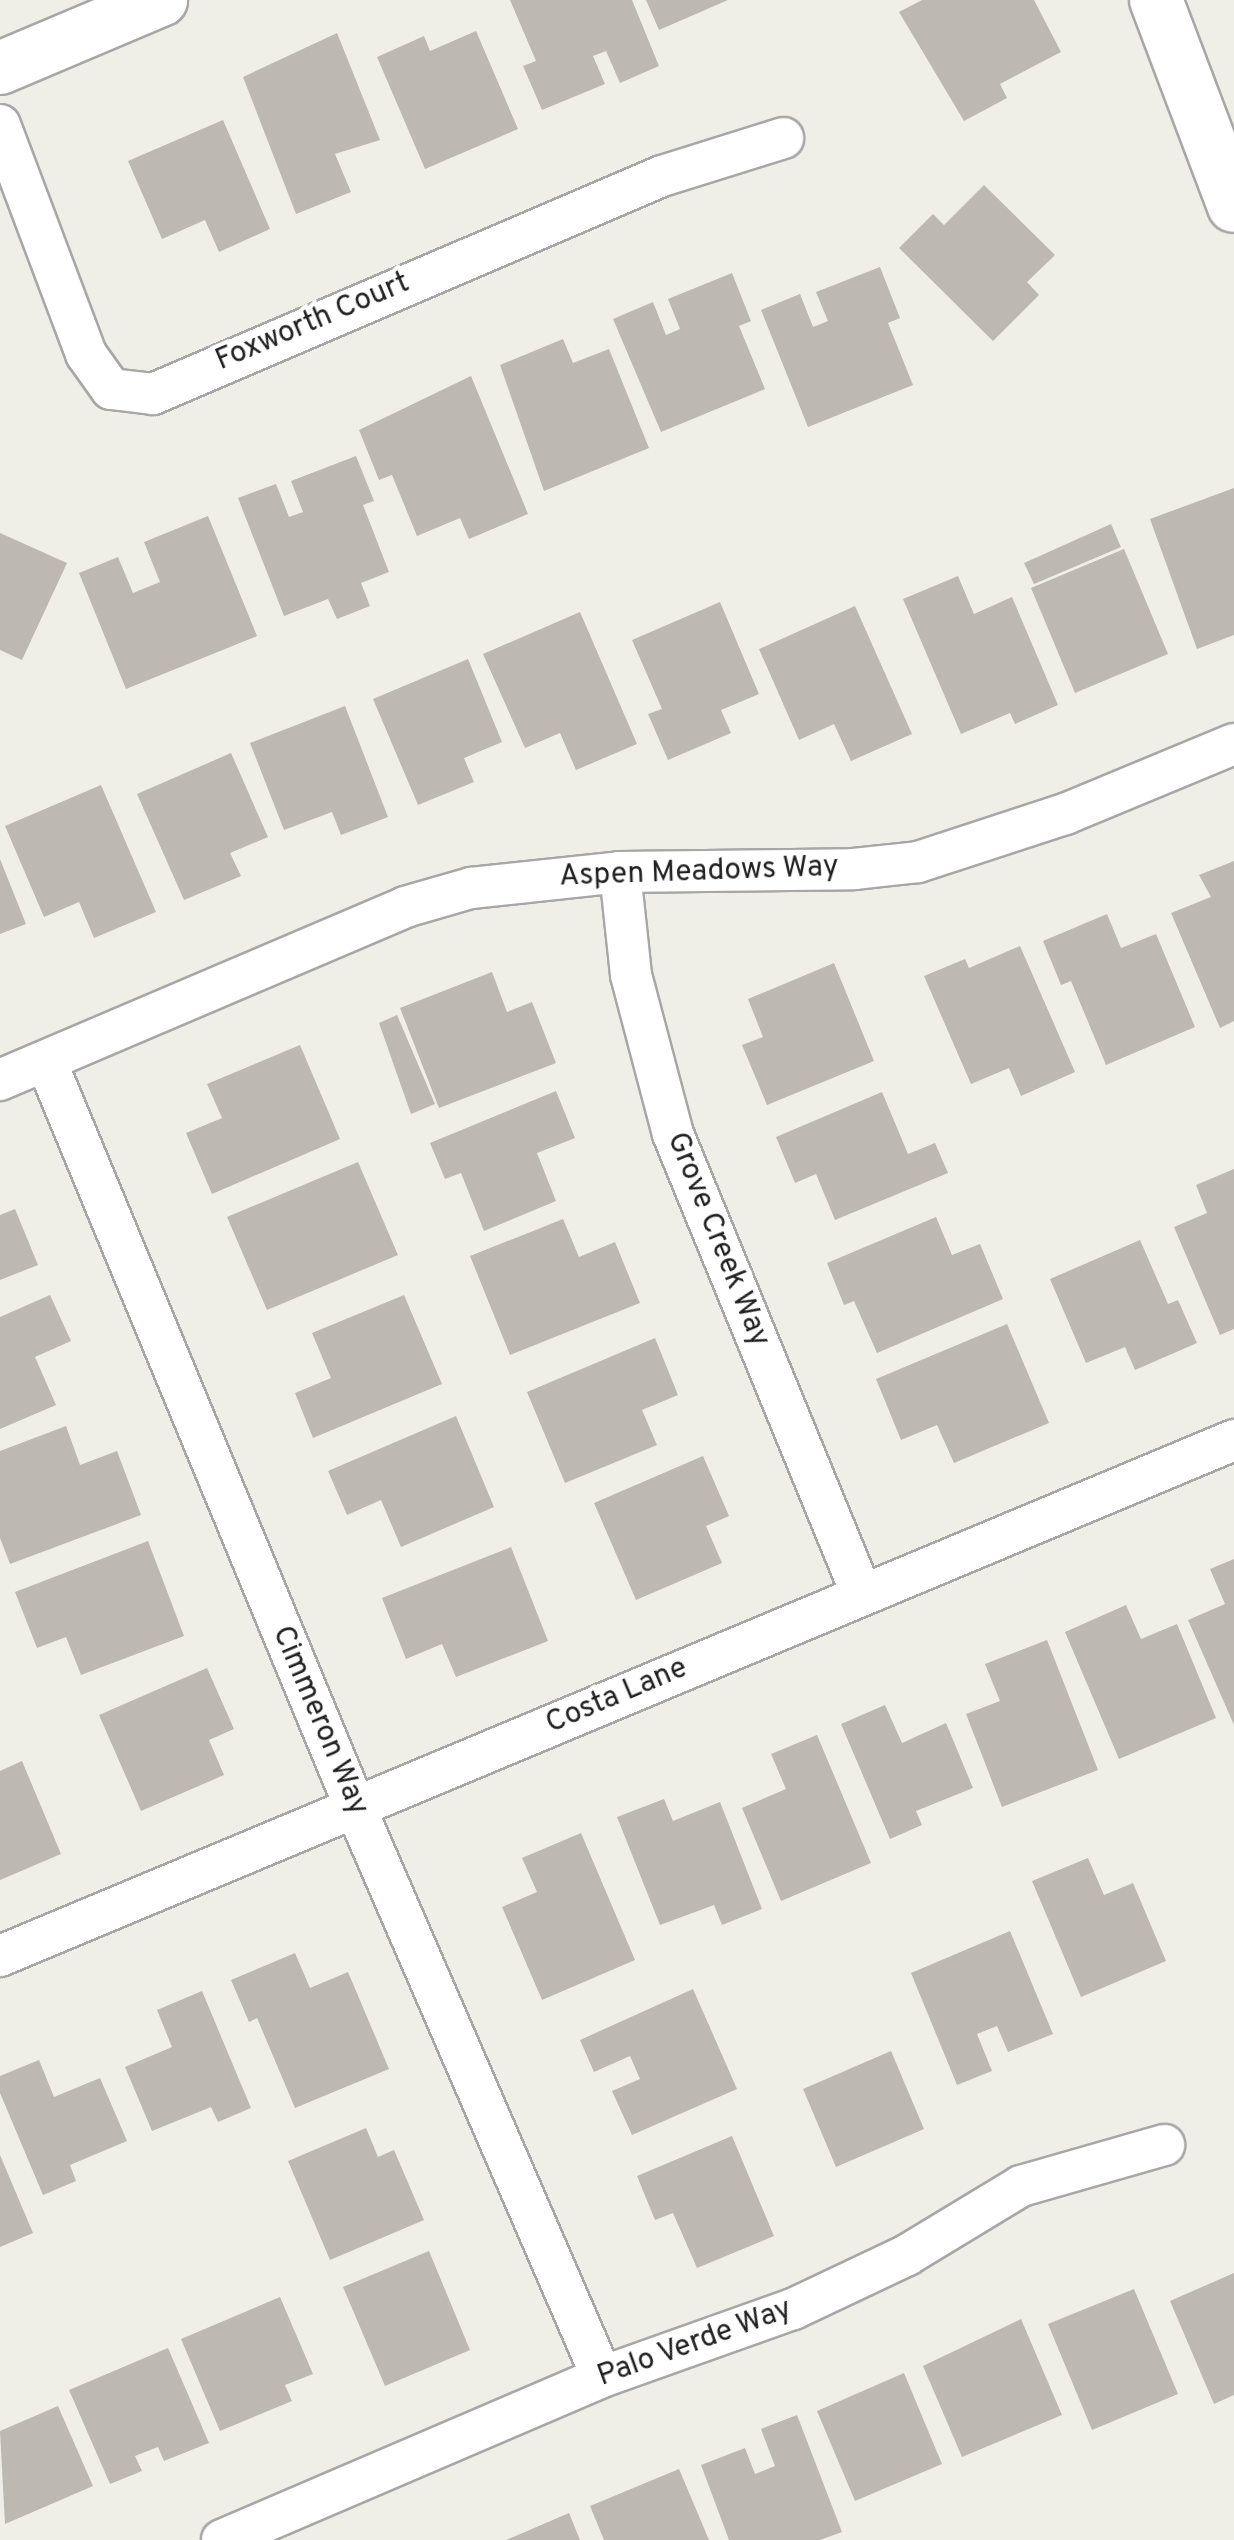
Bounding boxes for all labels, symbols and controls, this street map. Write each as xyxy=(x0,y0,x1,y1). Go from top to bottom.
street label: Foxworth Court xyxy=(211,266,415,380)
street label: Aspen Meadows Way xyxy=(558,850,840,896)
street label: Grove Creek Way xyxy=(657,1127,777,1353)
street label: Cimmeron Way xyxy=(263,1621,375,1821)
street label: Costa Lane xyxy=(541,1651,693,1743)
street label: Palo Verde Way xyxy=(592,2292,798,2396)

